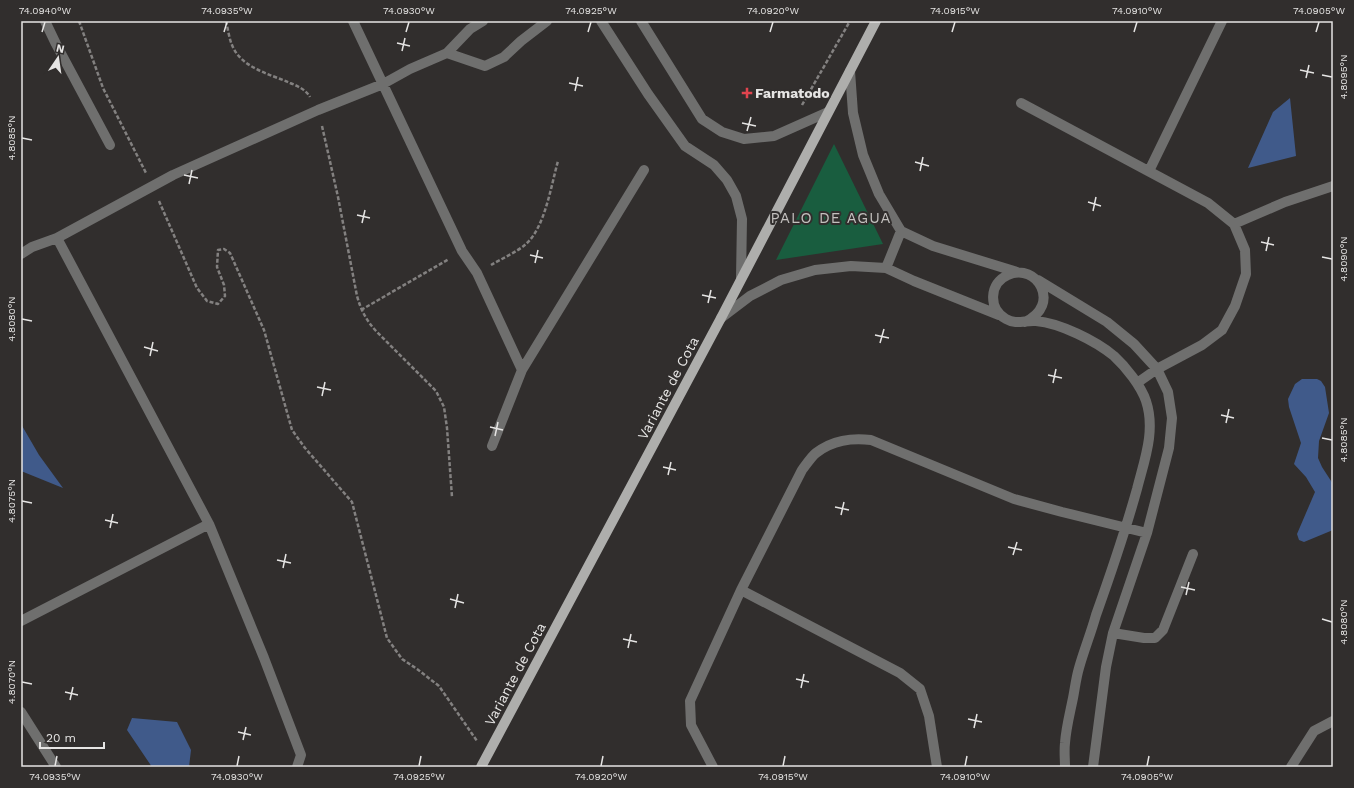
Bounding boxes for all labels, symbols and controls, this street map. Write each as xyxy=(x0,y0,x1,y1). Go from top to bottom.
text: 74.0940°W xyxy=(19,5,72,16)
text: 74.0935°W xyxy=(201,5,253,16)
text: 74.0930°W xyxy=(383,5,435,16)
text: 74.0925°W xyxy=(565,5,617,16)
text: 74.0920°W xyxy=(747,5,799,16)
text: 74.0915°W xyxy=(930,5,980,16)
text: 74.0910°W xyxy=(1112,5,1162,16)
text: 74.0905°W xyxy=(1293,5,1345,16)
north arrow xyxy=(38,38,78,78)
text: N xyxy=(55,41,66,56)
text: 4.8095°N xyxy=(1338,55,1349,99)
place label: Farmatodo xyxy=(755,85,830,101)
marker: Farmatodo xyxy=(742,88,752,98)
text: 4.8085°N xyxy=(6,116,17,160)
district label: PALO DE AGUA xyxy=(771,209,891,227)
text: 4.8090°N xyxy=(1338,236,1349,282)
text: 4.8080°N xyxy=(6,296,17,342)
street label: Variante de Cota xyxy=(634,334,702,442)
text: 4.8085°N xyxy=(1338,418,1349,462)
text: 4.8075°N xyxy=(6,479,17,523)
text: 4.8080°N xyxy=(1338,599,1349,645)
street label: Variante de Cota xyxy=(481,620,549,728)
text: 4.8070°N xyxy=(6,660,17,704)
scale bar xyxy=(40,724,104,750)
text: 20 m xyxy=(46,731,76,745)
text: 74.0935°W xyxy=(29,771,81,782)
text: 74.0930°W xyxy=(211,771,263,782)
text: 74.0925°W xyxy=(393,771,445,782)
text: 74.0920°W xyxy=(575,771,627,782)
text: 74.0915°W xyxy=(758,771,808,782)
text: 74.0910°W xyxy=(940,771,990,782)
text: 74.0905°W xyxy=(1121,771,1173,782)

